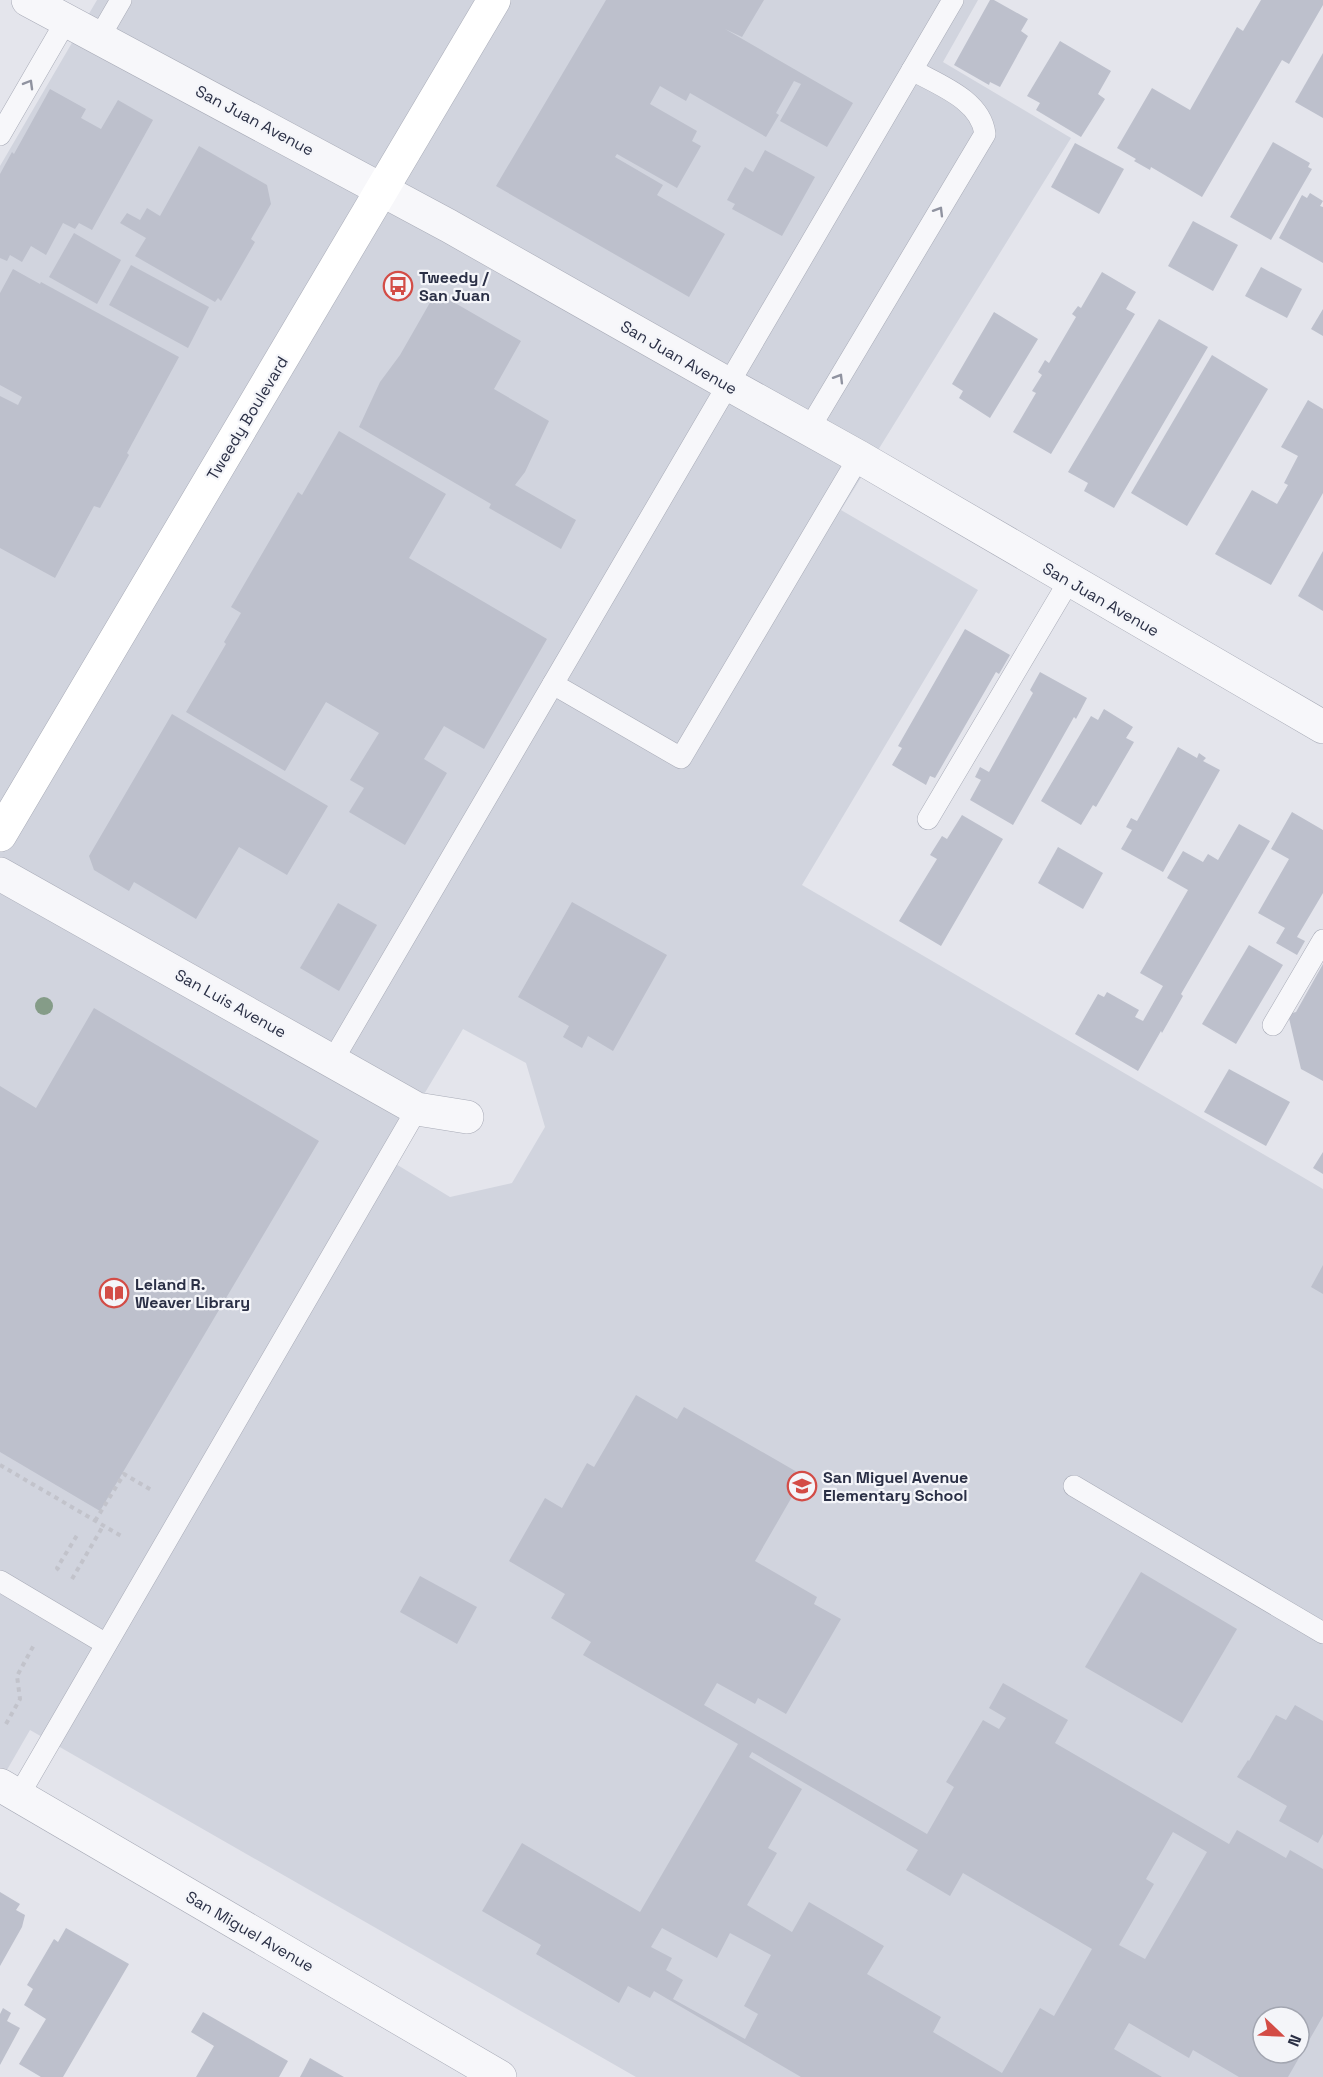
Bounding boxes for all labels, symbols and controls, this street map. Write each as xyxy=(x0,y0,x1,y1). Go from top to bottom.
one-way arrow xyxy=(22,80,34,90)
street label: San Juan Avenue xyxy=(192,80,318,161)
one-way arrow xyxy=(931,207,943,217)
place label: Tweedy / San Juan xyxy=(419,267,490,306)
bus stop icon: Tweedy / San Juan xyxy=(382,270,414,302)
street label: San Juan Avenue xyxy=(617,316,741,399)
street label: Tweedy Boulevard xyxy=(202,352,293,484)
one-way arrow xyxy=(831,374,843,384)
street label: San Juan Avenue xyxy=(1039,558,1163,641)
street label: San Luis Avenue xyxy=(171,964,290,1043)
place label: Leland R. Weaver Library xyxy=(135,1274,250,1313)
library icon: Leland R. Weaver Library xyxy=(98,1277,130,1309)
place label: San Miguel Avenue Elementary School xyxy=(823,1467,968,1506)
school or university icon: San Miguel Avenue Elementary School xyxy=(786,1470,818,1502)
street label: San Miguel Avenue xyxy=(182,1886,318,1977)
north arrow xyxy=(1251,2005,1311,2065)
text: N xyxy=(1283,2032,1306,2050)

